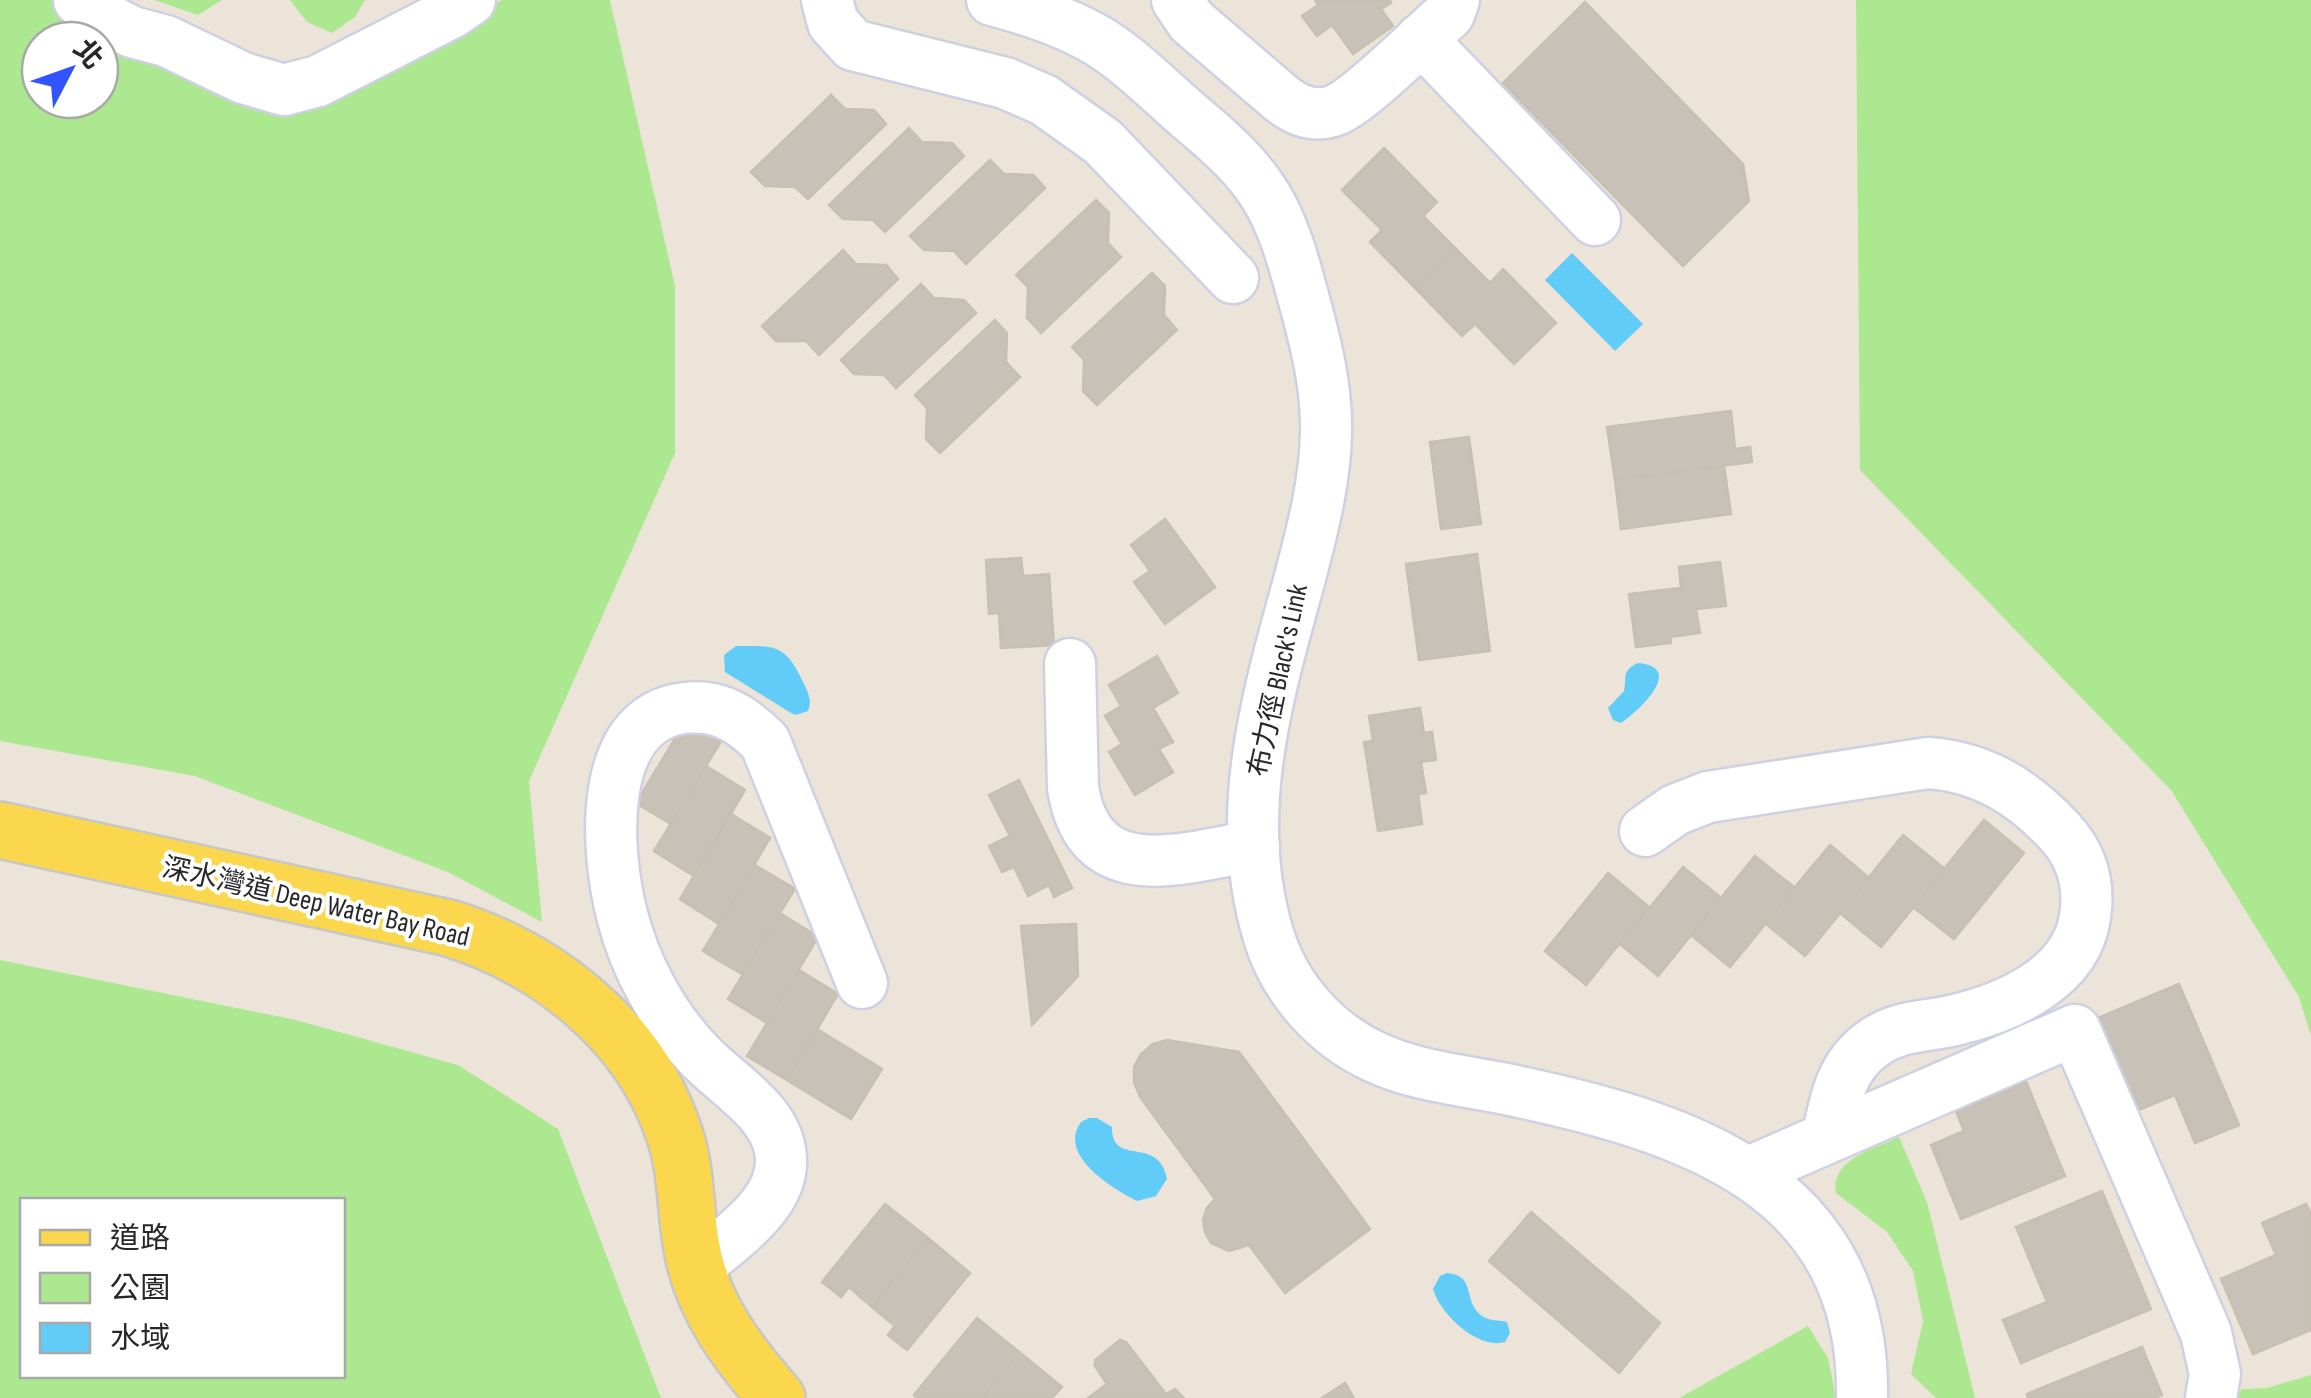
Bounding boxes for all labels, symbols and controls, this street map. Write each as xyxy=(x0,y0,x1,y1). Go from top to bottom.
north arrow xyxy=(20,20,120,120)
text: 北 xyxy=(66,33,109,76)
street label: 布力徑 Black's Link xyxy=(1242,581,1315,780)
street label: 深水灣道 Deep Water Bay Road xyxy=(159,851,472,954)
legend xyxy=(20,1198,345,1378)
text: 道路 xyxy=(110,1221,170,1257)
text: 公園 xyxy=(110,1271,170,1307)
text: 水域 xyxy=(110,1321,170,1357)

